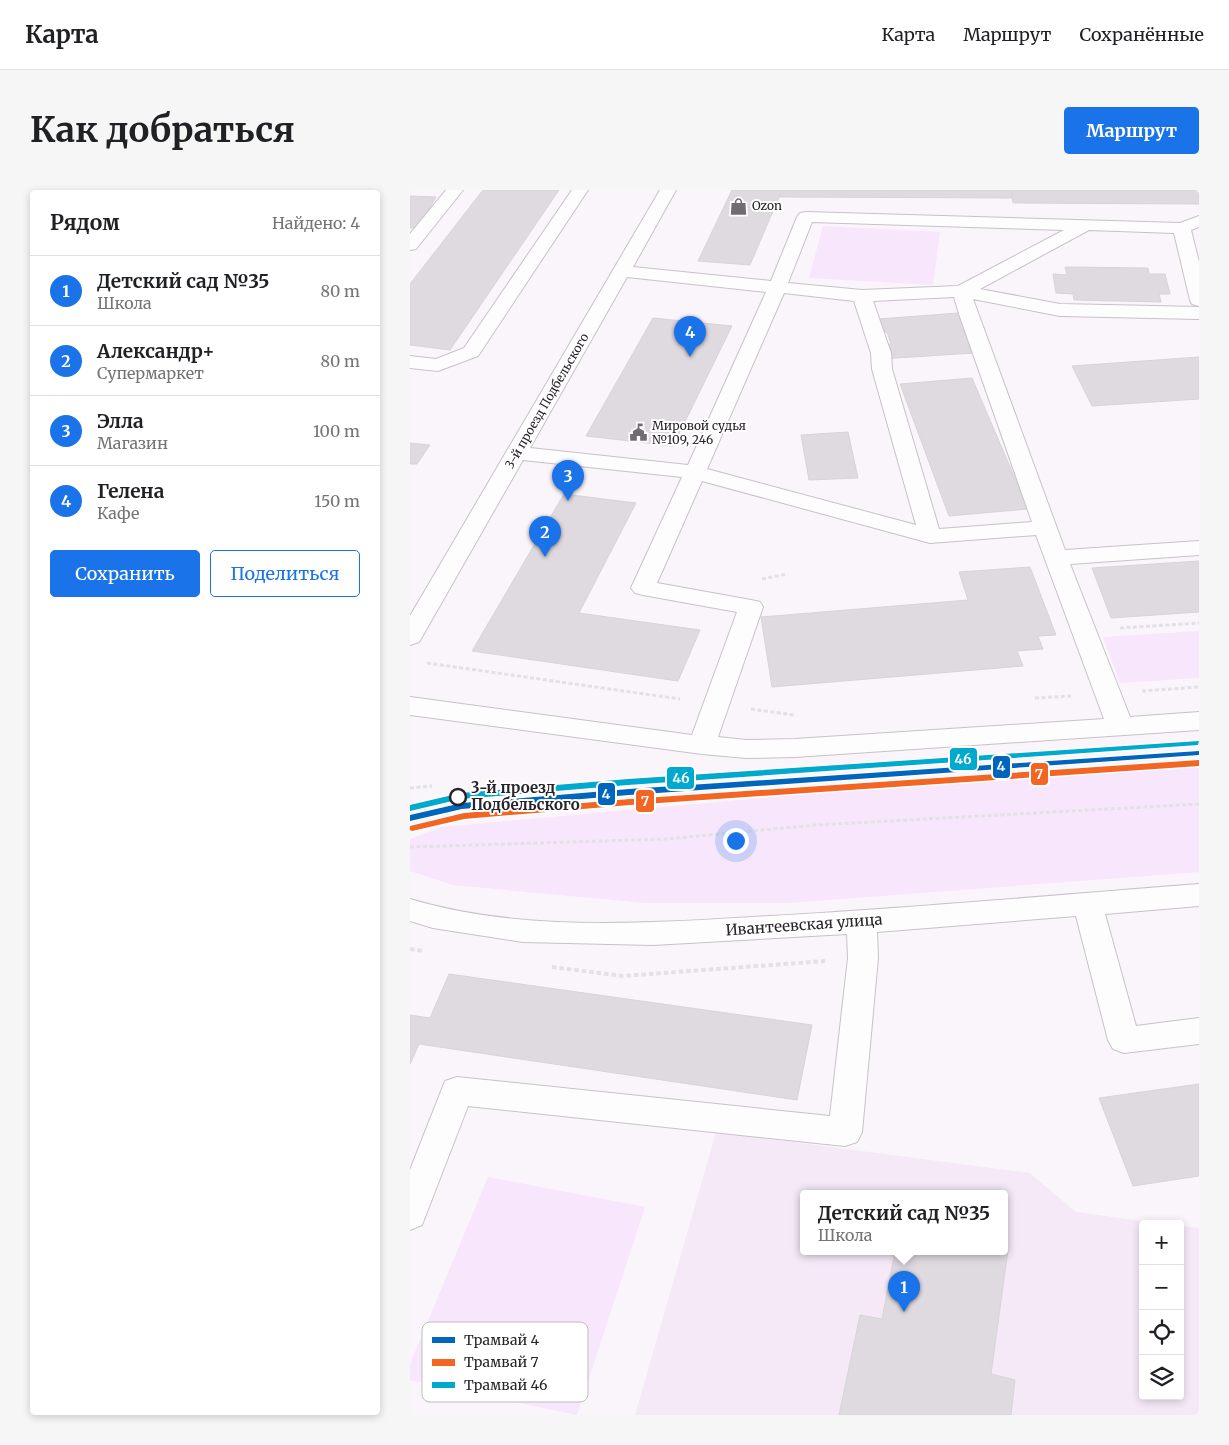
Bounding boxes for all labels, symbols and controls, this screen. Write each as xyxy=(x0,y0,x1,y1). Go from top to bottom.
text: Карта xyxy=(25,19,99,50)
text: Карта xyxy=(882,23,935,46)
text: Маршрут xyxy=(963,23,1051,46)
text: Сохранённые xyxy=(1079,23,1204,46)
button: Маршрут xyxy=(1064,107,1199,154)
text: Как добраться xyxy=(30,108,295,152)
shop icon: Ozon xyxy=(728,196,748,216)
place label: Ozon xyxy=(752,198,782,213)
text: Рядом xyxy=(50,209,120,236)
text: Найдено: 4 xyxy=(272,213,360,233)
text: Детский сад №35 xyxy=(97,269,269,293)
text: 1 xyxy=(62,281,70,301)
text: 80 m xyxy=(321,281,360,301)
text: Школа xyxy=(97,293,152,313)
pin: 4 xyxy=(674,316,706,357)
street label: 3-й проезд Подбельского xyxy=(502,330,592,471)
text: Александр+ xyxy=(97,339,215,363)
text: 2 xyxy=(61,351,71,371)
text: 80 m xyxy=(321,351,360,371)
text: Супермаркет xyxy=(97,363,204,383)
text: Элла xyxy=(97,409,144,433)
place label: Мировой судья №109, 246 xyxy=(652,418,746,447)
text: 3 xyxy=(61,421,71,441)
text: 100 m xyxy=(313,421,360,441)
public building icon: Мировой судья №109, 246 xyxy=(628,423,648,443)
text: Магазин xyxy=(97,433,168,453)
pin: 3 xyxy=(552,460,584,501)
text: Гелена xyxy=(97,479,164,503)
text: 4 xyxy=(61,491,71,511)
text: 150 m xyxy=(314,491,360,511)
text: Кафе xyxy=(97,503,139,523)
pin: 2 xyxy=(529,516,561,557)
button: Сохранить xyxy=(50,550,200,597)
button: Поделиться xyxy=(210,550,360,597)
line badge: 46 xyxy=(949,747,978,771)
text: 46 xyxy=(954,750,972,768)
line badge: 4 xyxy=(992,755,1011,779)
text: 4 xyxy=(997,757,1006,775)
line badge: 7 xyxy=(1030,762,1049,786)
text: 7 xyxy=(1035,765,1043,783)
line badge: 46 xyxy=(666,766,695,790)
text: 46 xyxy=(672,769,690,787)
place label: 3-й проезд Подбельского xyxy=(471,778,580,814)
line badge: 4 xyxy=(597,782,616,806)
text: 4 xyxy=(602,785,611,803)
marker: 3-й проезд Подбельского xyxy=(449,788,467,806)
line badge: 7 xyxy=(635,789,655,813)
text: 7 xyxy=(641,792,649,810)
your location xyxy=(723,828,749,854)
street label: Ивантеевская улица xyxy=(725,910,883,939)
popup xyxy=(800,1190,1008,1255)
text: Детский сад №35 xyxy=(818,1201,990,1225)
map controls xyxy=(1139,1220,1184,1400)
button: + xyxy=(1139,1220,1184,1265)
text: Школа xyxy=(818,1225,872,1245)
button: − xyxy=(1139,1265,1184,1310)
pin: 1 xyxy=(888,1271,920,1312)
button: locate xyxy=(1139,1310,1184,1355)
legend xyxy=(422,1322,588,1402)
text: Трамвай 4 xyxy=(464,1331,539,1349)
text: Трамвай 7 xyxy=(464,1353,538,1371)
button: layers xyxy=(1139,1355,1184,1400)
text: Трамвай 46 xyxy=(464,1376,547,1394)

